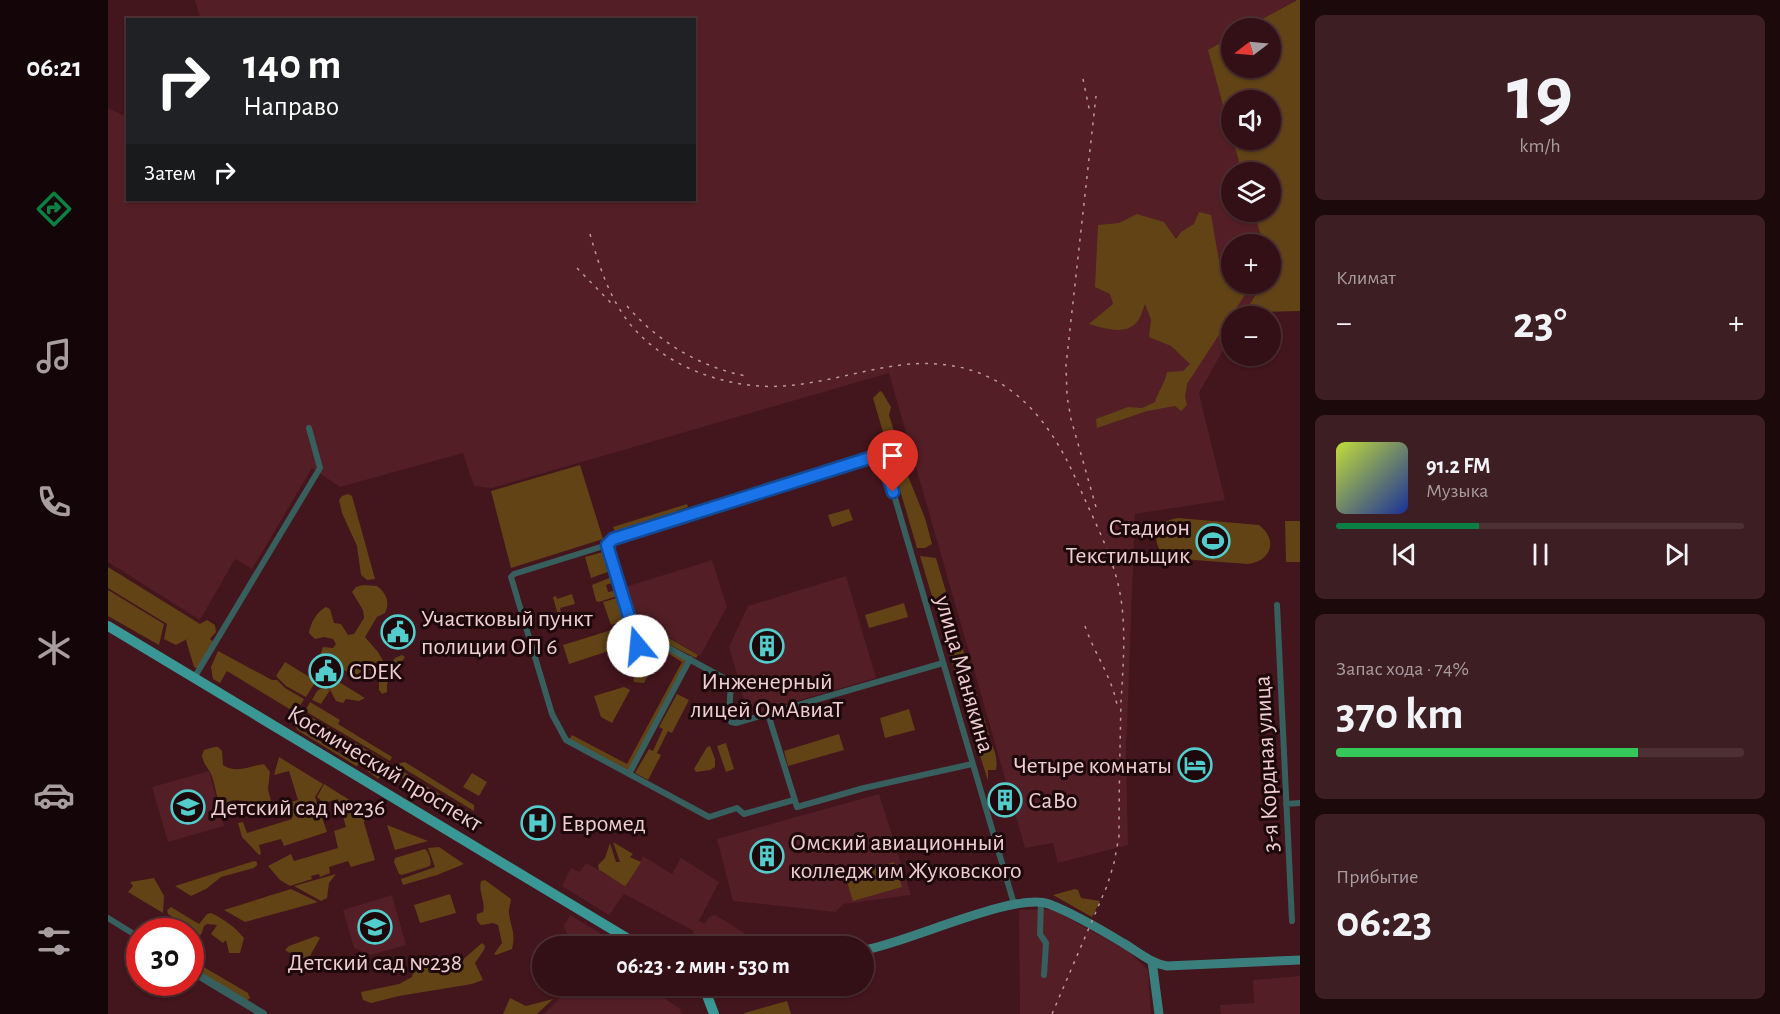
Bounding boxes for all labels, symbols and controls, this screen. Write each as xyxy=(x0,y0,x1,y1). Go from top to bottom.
north arrow xyxy=(1221,18,1281,78)
map controls xyxy=(1221,18,1281,366)
icon: right xyxy=(144,42,222,120)
text: 140 m xyxy=(243,44,341,86)
text: 06:21 xyxy=(26,54,82,81)
text: 19 xyxy=(1507,56,1573,134)
button: sound xyxy=(1221,90,1281,150)
text: Направо xyxy=(243,93,339,120)
text: km/h xyxy=(1519,136,1561,156)
icon: right xyxy=(208,156,241,189)
text: Затем xyxy=(144,162,196,184)
button: layers xyxy=(1221,162,1281,222)
icon: directions xyxy=(33,188,75,230)
button: + xyxy=(1221,234,1281,294)
text: Климат xyxy=(1336,268,1396,288)
text: 23° xyxy=(1513,301,1567,346)
button: − xyxy=(1221,306,1281,366)
text: − xyxy=(1336,307,1352,340)
text: + xyxy=(1728,307,1744,340)
icon: music xyxy=(33,335,75,377)
pin xyxy=(867,430,918,492)
icon: arrive xyxy=(876,439,909,472)
text: 91.2 FM xyxy=(1426,455,1491,477)
icon: phone xyxy=(33,481,75,523)
text: Музыка xyxy=(1426,481,1488,501)
place label: Стадион Текстильщик xyxy=(1066,516,1190,568)
sports icon: Стадион Текстильщик xyxy=(1195,523,1231,559)
icon: previous xyxy=(1388,538,1421,571)
icon: pause xyxy=(1524,538,1557,571)
icon: next xyxy=(1660,538,1693,571)
street label: улица Манякина xyxy=(930,592,998,756)
place label: Участковый пункт полиции ОП 6 xyxy=(421,607,593,659)
public building icon: Участковый пункт полиции ОП 6 xyxy=(380,614,416,650)
position arrow xyxy=(606,614,670,678)
icon: climate xyxy=(33,627,75,669)
building icon: Инженерный лицей ОмАвиаТ xyxy=(749,628,785,664)
public building icon: CDEK xyxy=(308,653,344,689)
text: Запас хода · 74% xyxy=(1336,659,1469,679)
place label: CDEK xyxy=(349,660,403,684)
place label: Инженерный лицей ОмАвиаТ xyxy=(690,670,844,722)
street label: 3-я Кордная улица xyxy=(1250,675,1284,853)
text: 370 km xyxy=(1336,692,1464,737)
street label: Космический проспект xyxy=(283,701,486,837)
hotel icon: Четыре комнаты xyxy=(1177,747,1213,783)
place label: Четыре комнаты xyxy=(1013,754,1172,778)
icon: car xyxy=(33,774,75,816)
building icon: СаВо xyxy=(987,782,1023,818)
school or university icon: Детский сад №236 xyxy=(170,789,206,825)
place label: СаВо xyxy=(1028,789,1077,813)
place label: Детский сад №236 xyxy=(211,796,385,820)
hospital icon: Евромед xyxy=(520,805,556,841)
place label: Евромед xyxy=(561,812,646,836)
place label: Омский авиационный колледж им Жуковского xyxy=(790,831,1022,883)
building icon: Омский авиационный колледж им Жуковского xyxy=(749,838,785,874)
text: Прибытие xyxy=(1336,867,1418,887)
text: 06:23 xyxy=(1336,900,1432,945)
school or university icon: Детский сад №238 xyxy=(357,909,393,945)
speed limit sign: 30 xyxy=(126,918,204,996)
icon: filters xyxy=(33,920,75,962)
place label: Детский сад №238 xyxy=(288,951,462,975)
text: 06:23 · 2 мин · 530 m xyxy=(616,955,790,977)

